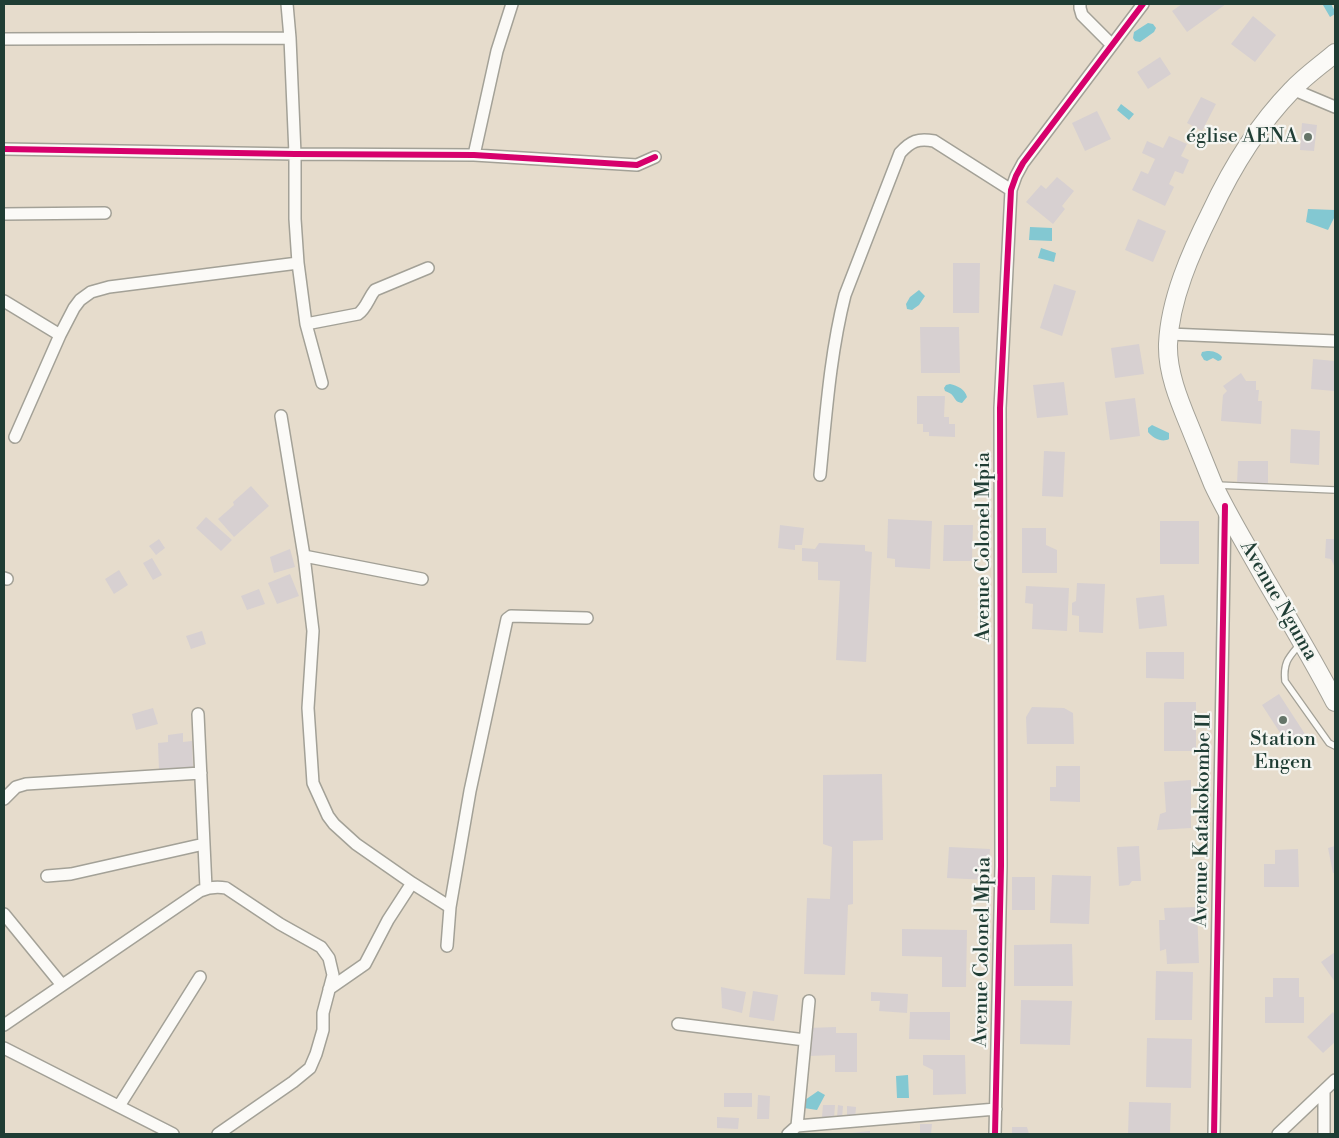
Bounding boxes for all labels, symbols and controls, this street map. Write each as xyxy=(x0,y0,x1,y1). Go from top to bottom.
place label: église AENA xyxy=(1186,125,1298,149)
marker: église AENA xyxy=(1302,131,1314,143)
street label: Avenue Colonel Mpia xyxy=(972,452,996,642)
street label: Avenue Nguma xyxy=(1234,537,1322,665)
street label: Avenue Katakokombe II xyxy=(1189,713,1217,927)
marker: Station Engen xyxy=(1277,714,1289,726)
place label: Station Engen xyxy=(1250,728,1316,775)
street label: Avenue Colonel Mpia xyxy=(969,857,997,1047)

